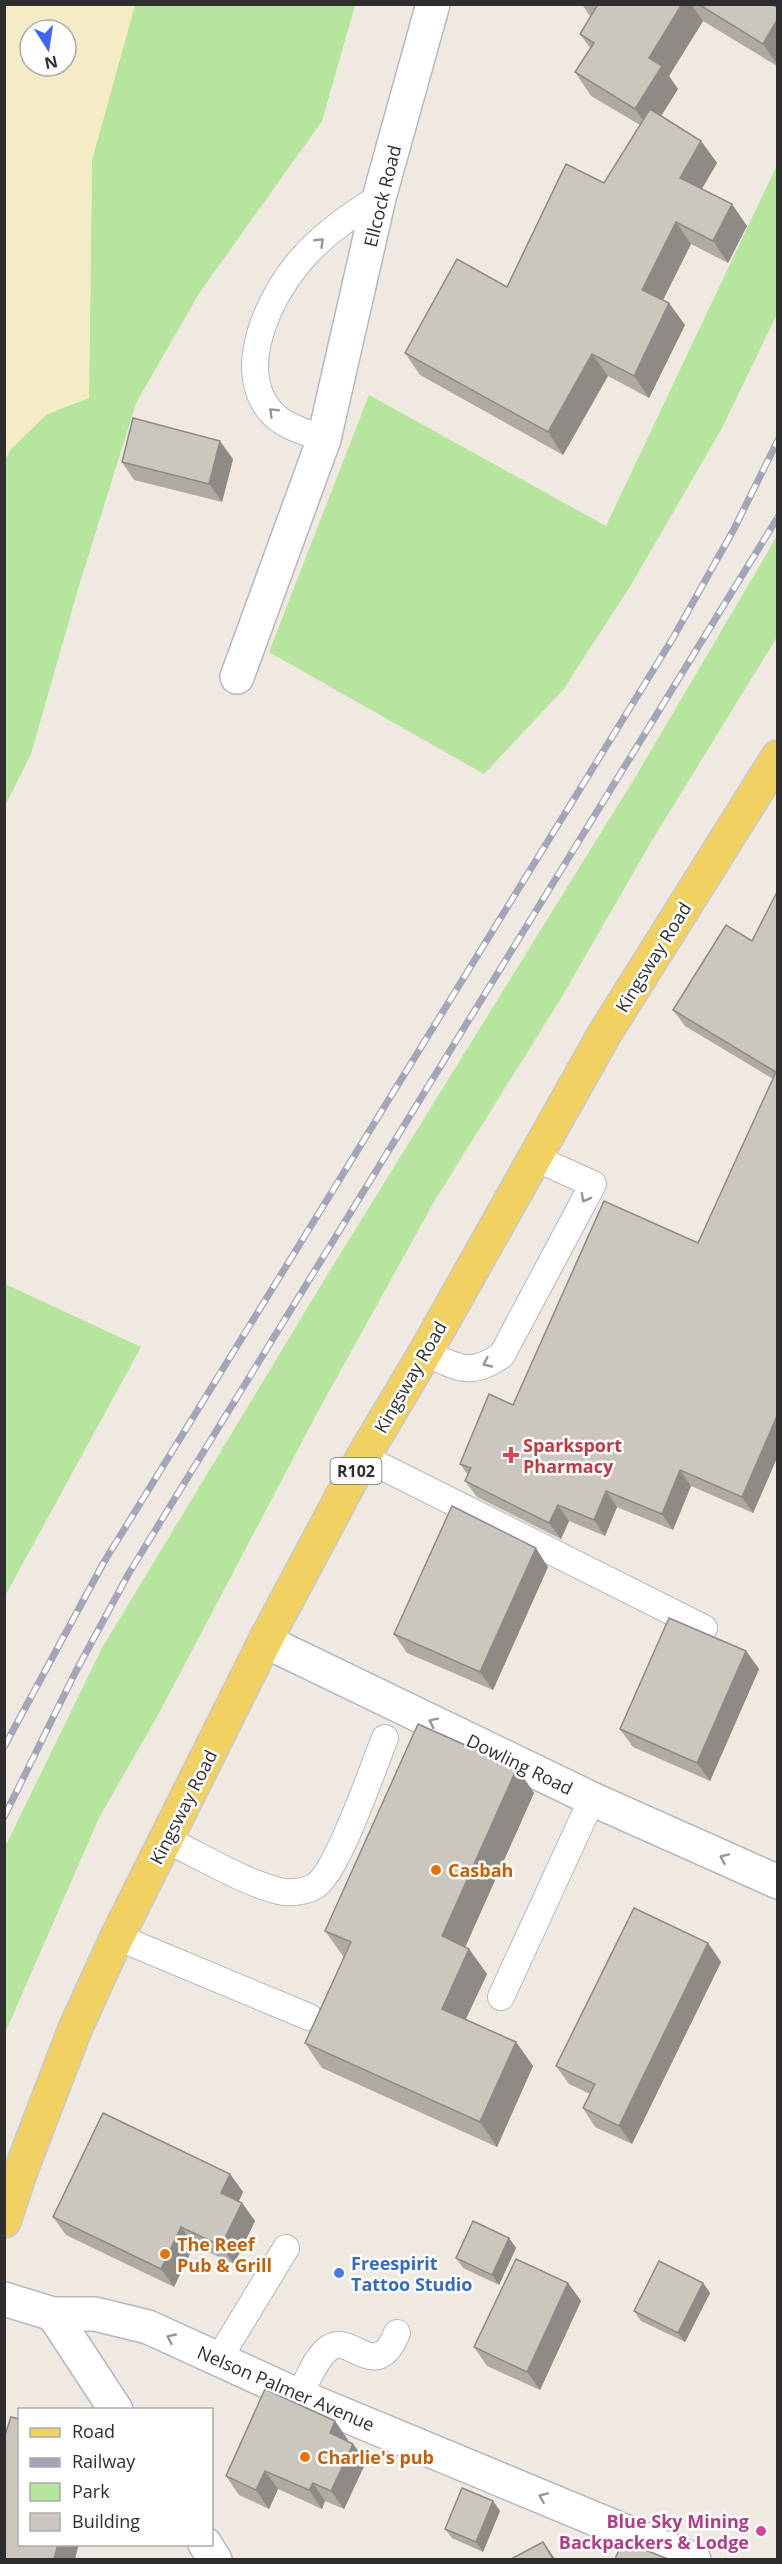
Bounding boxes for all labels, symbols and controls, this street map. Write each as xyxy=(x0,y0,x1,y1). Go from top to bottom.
north arrow xyxy=(18,18,78,78)
text: N xyxy=(42,51,60,75)
street label: Ellcock Road xyxy=(358,143,406,249)
one-way arrow xyxy=(312,239,323,250)
one-way arrow xyxy=(270,408,280,419)
street label: Kingsway Road xyxy=(610,897,696,1017)
one-way arrow xyxy=(581,1192,593,1203)
street label: Kingsway Road xyxy=(368,1317,452,1437)
one-way arrow xyxy=(483,1356,494,1368)
place label: Sparksport Pharmacy xyxy=(523,1433,622,1478)
marker: Sparksport Pharmacy xyxy=(504,1448,518,1462)
road number: R102 xyxy=(330,1458,382,1484)
one-way arrow xyxy=(429,1718,440,1730)
street label: Dowling Road xyxy=(463,1728,577,1800)
street label: Kingsway Road xyxy=(144,1746,222,1868)
one-way arrow xyxy=(719,1853,730,1865)
place label: Casbah xyxy=(448,1858,513,1882)
marker: Casbah xyxy=(429,1863,443,1877)
place label: The Reef Pub & Grill xyxy=(177,2232,272,2277)
marker: The Reef Pub & Grill xyxy=(158,2247,172,2261)
place label: Freespirit Tattoo Studio xyxy=(351,2251,472,2296)
marker: Freespirit Tattoo Studio xyxy=(332,2266,346,2280)
one-way arrow xyxy=(166,2333,177,2345)
street label: Nelson Palmer Avenue xyxy=(194,2340,378,2436)
legend xyxy=(18,2408,213,2546)
text: Road xyxy=(72,2419,115,2443)
place label: Charlie's pub xyxy=(317,2445,434,2469)
text: Railway xyxy=(72,2449,136,2473)
marker: Charlie's pub xyxy=(298,2450,312,2464)
text: Park xyxy=(72,2479,110,2503)
one-way arrow xyxy=(538,2492,549,2504)
text: Building xyxy=(72,2509,140,2533)
place label: Blue Sky Mining Backpackers & Lodge xyxy=(559,2509,749,2554)
marker: Blue Sky Mining Backpackers & Lodge xyxy=(754,2524,768,2538)

